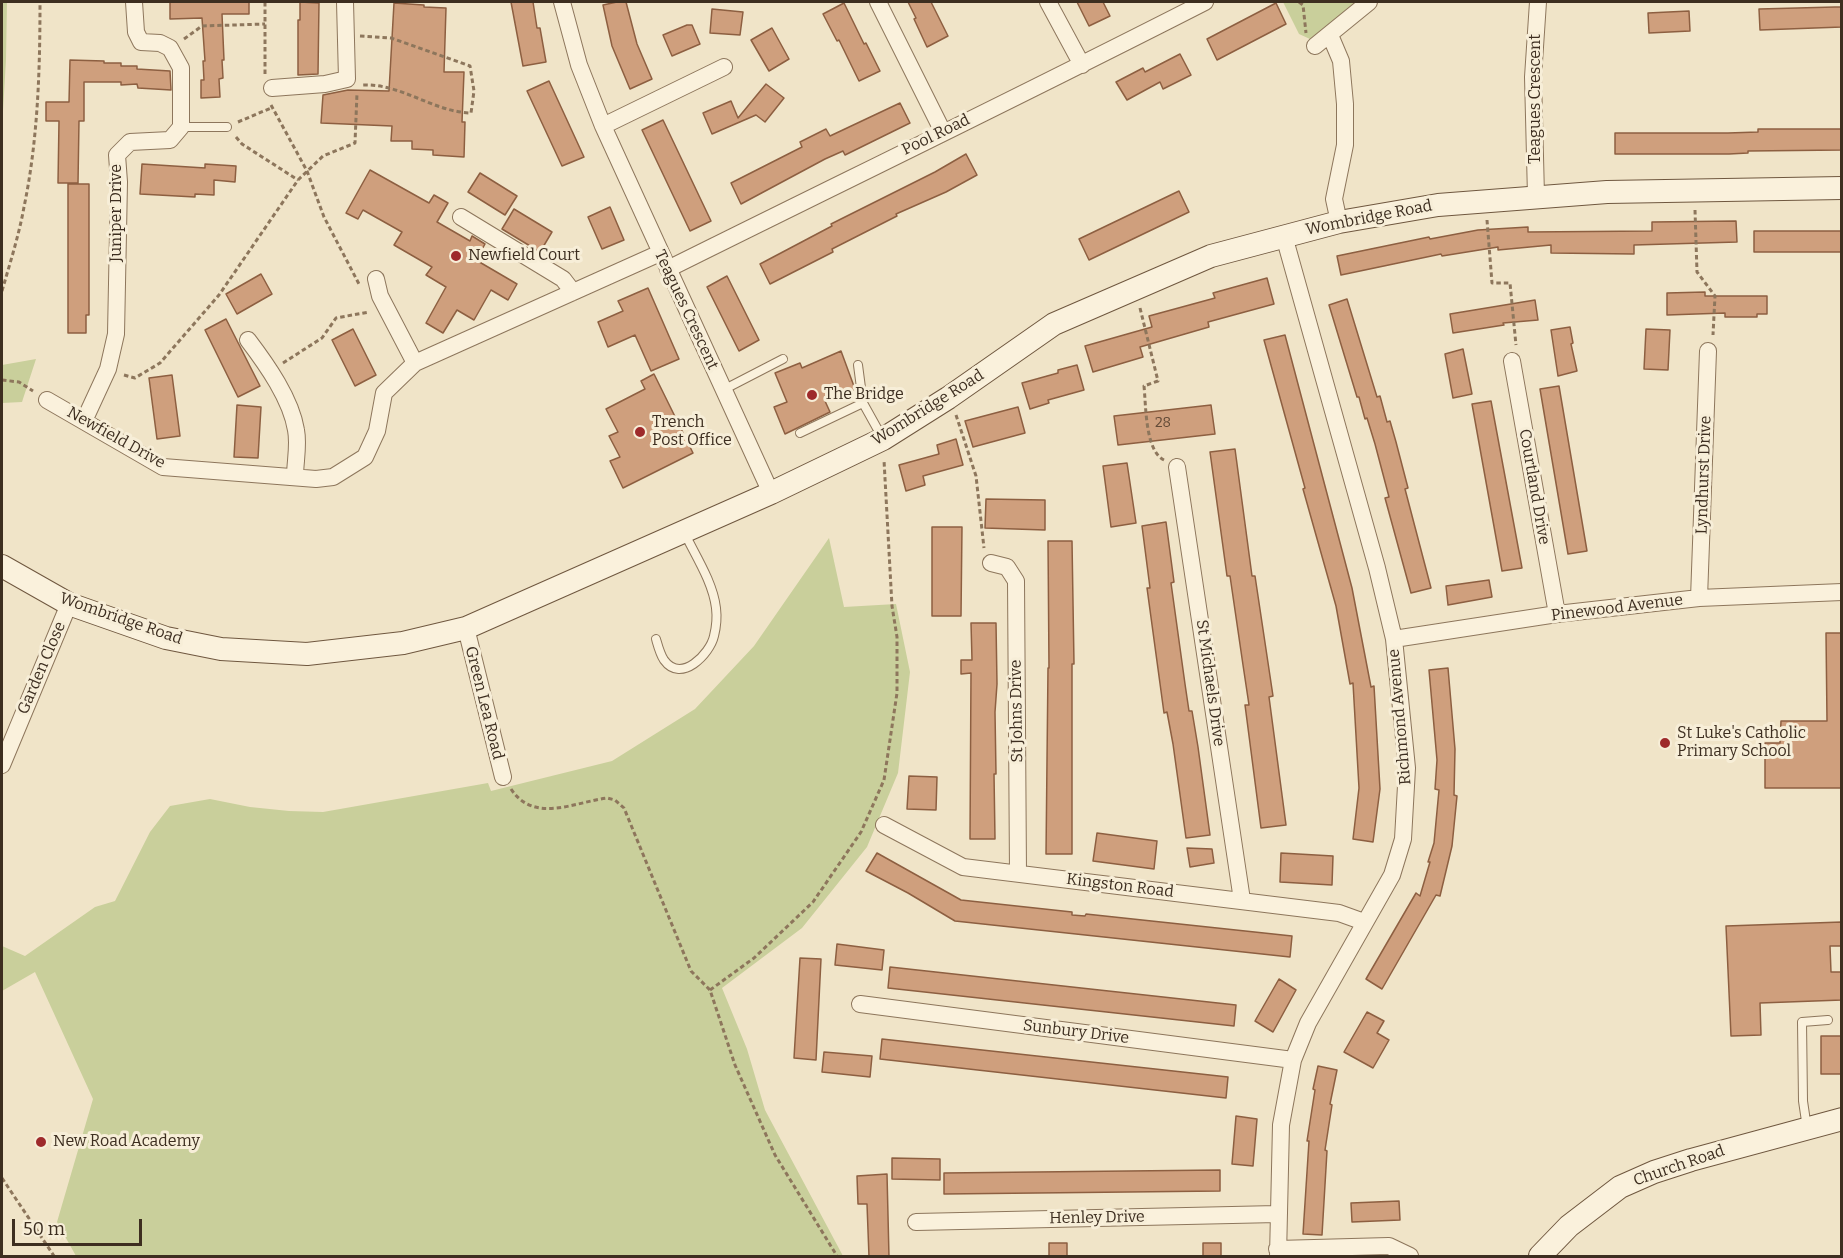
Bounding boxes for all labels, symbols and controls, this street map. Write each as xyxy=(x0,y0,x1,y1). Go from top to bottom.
street label: Teagues Crescent xyxy=(1526,34,1546,164)
street label: Pool Road xyxy=(899,110,973,160)
street label: Juniper Drive xyxy=(107,164,127,262)
street label: Wombridge Road xyxy=(1304,196,1434,240)
place label: Newfield Court xyxy=(468,246,580,266)
street label: Teagues Crescent xyxy=(650,247,722,373)
marker: Newfield Court xyxy=(449,249,463,263)
street label: Wombridge Road xyxy=(868,366,988,450)
place label: The Bridge xyxy=(824,385,904,405)
marker: The Bridge xyxy=(805,388,819,402)
street label: Newfield Drive xyxy=(63,403,169,473)
place label: Trench Post Office xyxy=(652,413,732,451)
house number: 28 xyxy=(1155,415,1171,431)
street label: Lyndhurst Drive xyxy=(1692,415,1716,535)
marker: Trench Post Office xyxy=(633,425,647,439)
street label: Courtland Drive xyxy=(1514,428,1554,546)
street label: Wombridge Road xyxy=(57,589,185,649)
street label: Pinewood Avenue xyxy=(1550,590,1684,626)
street label: St Michaels Drive xyxy=(1192,618,1228,748)
street label: Garden Close xyxy=(14,619,70,717)
street label: Green Lea Road xyxy=(461,644,507,762)
street label: Richmond Avenue xyxy=(1384,648,1416,786)
street label: St Johns Drive xyxy=(1007,659,1027,763)
place label: St Luke's Catholic Primary School xyxy=(1677,724,1806,762)
marker: St Luke's Catholic Primary School xyxy=(1658,736,1672,750)
street label: Kingston Road xyxy=(1065,870,1175,902)
street label: Sunbury Drive xyxy=(1022,1016,1130,1048)
place label: New Road Academy xyxy=(53,1132,200,1152)
marker: New Road Academy xyxy=(34,1135,48,1149)
street label: Church Road xyxy=(1631,1141,1727,1191)
scale bar xyxy=(15,1207,146,1245)
street label: Henley Drive xyxy=(1049,1208,1145,1228)
text: 50 m xyxy=(23,1218,65,1240)

